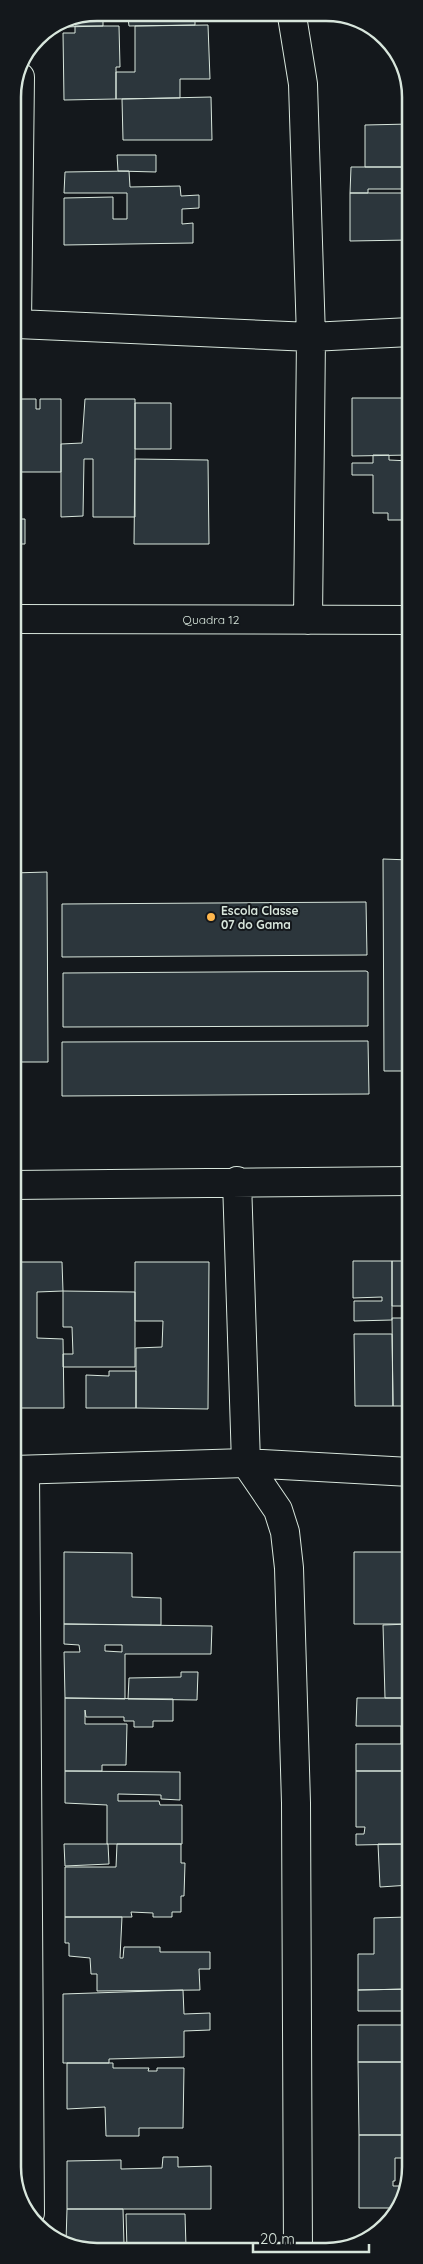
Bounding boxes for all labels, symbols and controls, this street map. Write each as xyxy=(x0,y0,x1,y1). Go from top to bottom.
street label: Quadra 12 xyxy=(183,612,240,627)
place label: Escola Classe 07 do Gama xyxy=(221,903,298,932)
marker: Escola Classe 07 do Gama xyxy=(205,911,217,923)
scale bar xyxy=(253,2222,369,2254)
text: 20 m xyxy=(260,2229,295,2248)

